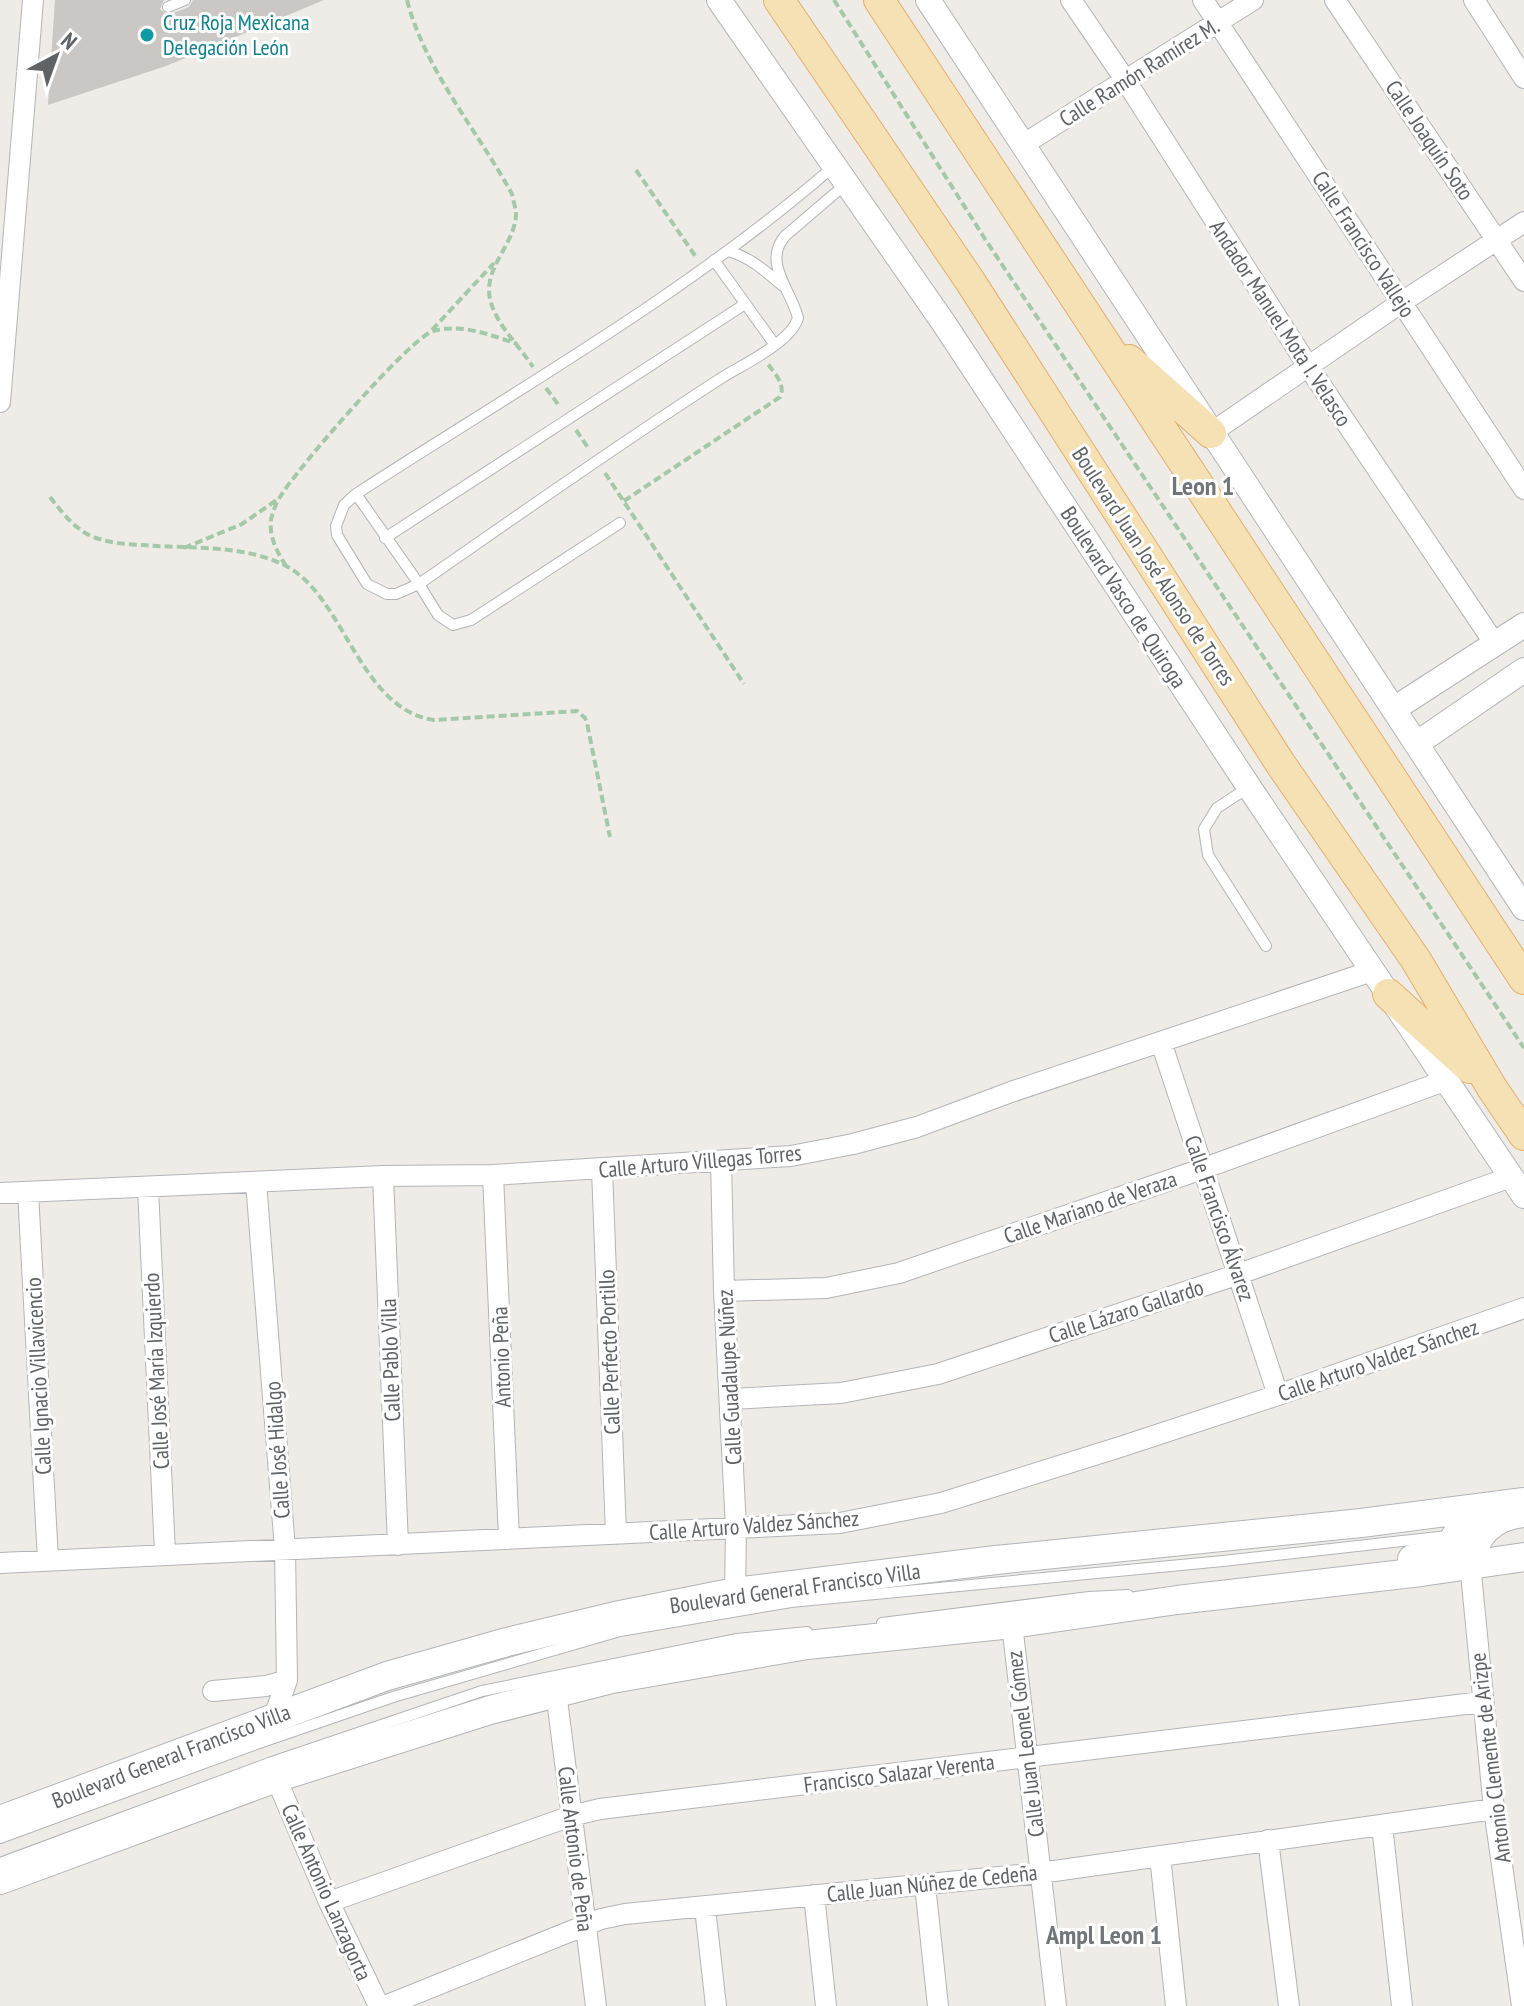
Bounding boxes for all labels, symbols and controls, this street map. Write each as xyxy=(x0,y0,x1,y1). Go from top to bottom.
place label: Cruz Roja Mexicana Delegación León xyxy=(163,8,309,61)
street label: Calle Ramón Ramírez M. xyxy=(1054,11,1224,132)
north arrow xyxy=(16,16,96,96)
text: N xyxy=(55,26,83,55)
marker: Cruz Roja Mexicana Delegación León xyxy=(138,26,156,44)
street label: Calle Joaquín Soto xyxy=(1380,75,1480,205)
street label: Calle Francisco Vallejo xyxy=(1306,166,1422,322)
street label: Andador Manuel Mota I. Velasco xyxy=(1204,215,1358,431)
street label: Boulevard Juan José Alonso de Torres xyxy=(1066,441,1242,691)
district label: Leon 1 xyxy=(1172,469,1234,502)
street label: Boulevard Vasco de Quiroga xyxy=(1055,501,1193,693)
street label: Calle Francisco Álvarez xyxy=(1179,1132,1261,1304)
street label: Calle Arturo Villegas Torres xyxy=(597,1138,803,1184)
street label: Calle Mariano de Veraza xyxy=(1000,1164,1180,1250)
street label: Calle Perfecto Portillo xyxy=(592,1269,626,1435)
street label: Calle José María Izquierdo xyxy=(137,1272,175,1470)
street label: Calle Lázaro Gallardo xyxy=(1045,1273,1207,1349)
street label: Calle Ignacio Villavicencio xyxy=(19,1277,57,1475)
street label: Calle Guadalupe Núñez xyxy=(710,1288,748,1466)
street label: Calle Pablo Villa xyxy=(374,1298,406,1422)
street label: Antonio Peña xyxy=(485,1306,517,1408)
street label: Calle Arturo Valdez Sánchez xyxy=(1274,1313,1482,1407)
street label: Calle José Hidalgo xyxy=(258,1380,296,1520)
street label: Calle Arturo Valdez Sánchez xyxy=(648,1504,860,1546)
street label: Boulevard General Francisco Villa xyxy=(668,1557,922,1619)
street label: Calle Juan Leonel Gómez xyxy=(1000,1649,1050,1839)
street label: Antonio Clemente de Arizpe xyxy=(1463,1651,1517,1865)
street label: Boulevard General Francisco Villa xyxy=(48,1698,294,1814)
street label: Francisco Salazar Verenta xyxy=(802,1747,996,1799)
street label: Calle Antonio de Peña xyxy=(552,1765,600,1933)
street label: Calle Antonio Lanzagorta xyxy=(275,1799,379,1985)
street label: Calle Juan Núñez de Cedeña xyxy=(825,1858,1039,1908)
district label: Ampl Leon 1 xyxy=(1045,1918,1162,1951)

